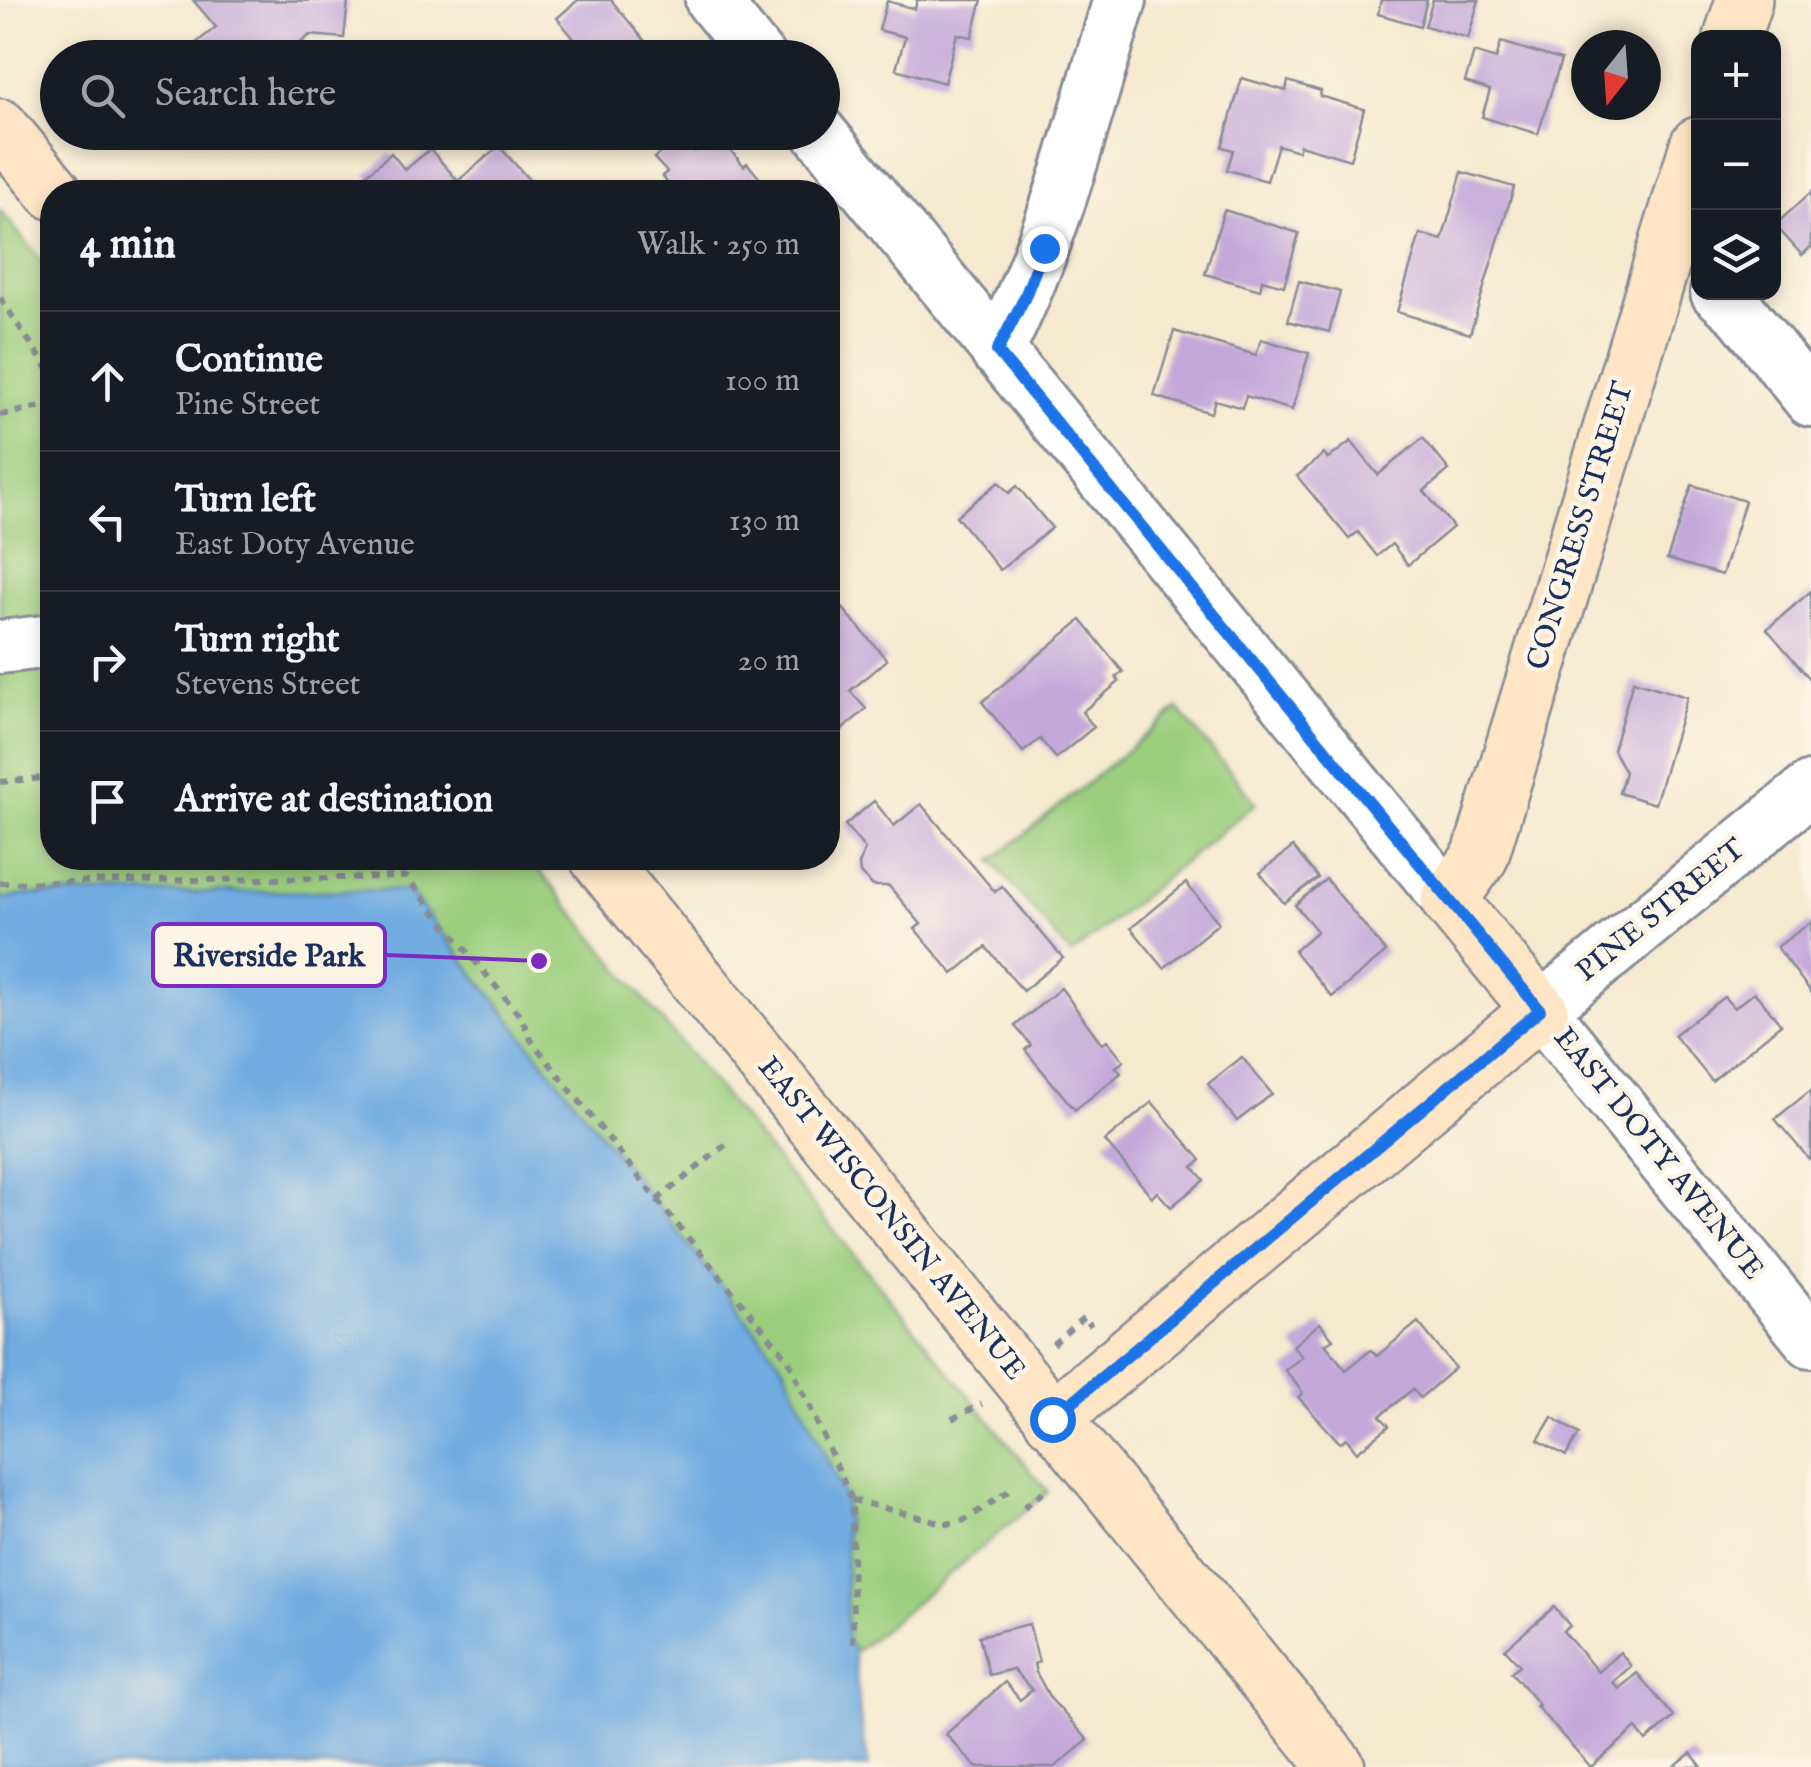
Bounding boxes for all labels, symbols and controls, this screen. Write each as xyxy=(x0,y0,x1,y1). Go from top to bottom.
north arrow xyxy=(1571,30,1661,120)
map controls xyxy=(1691,30,1781,300)
button: + xyxy=(1691,30,1781,120)
search box xyxy=(40,40,840,150)
icon: search xyxy=(75,68,130,123)
text: Search here xyxy=(155,71,336,119)
button: − xyxy=(1691,120,1781,210)
button: layers xyxy=(1691,210,1781,300)
text: 4 min xyxy=(80,219,176,272)
text: Walk · 250 m xyxy=(637,225,800,266)
route end xyxy=(1022,226,1068,272)
text: Continue xyxy=(175,337,323,385)
icon: ahead xyxy=(80,354,135,409)
text: 100 m xyxy=(725,361,800,402)
street label: CONGRESS STREET xyxy=(1519,377,1643,675)
text: Pine Street xyxy=(175,385,320,426)
text: Turn left xyxy=(175,477,316,525)
icon: left xyxy=(80,494,135,549)
text: 130 m xyxy=(729,501,800,542)
text: East Doty Avenue xyxy=(175,525,415,566)
text: Turn right xyxy=(175,617,339,665)
icon: right xyxy=(80,634,135,689)
text: 20 m xyxy=(738,641,800,682)
text: Stevens Street xyxy=(175,665,361,706)
icon: arrive xyxy=(80,774,135,829)
text: Arrive at destination xyxy=(175,777,493,825)
street label: PINE STREET xyxy=(1569,831,1753,991)
callout: Riverside Park xyxy=(153,924,385,986)
text: Riverside Park xyxy=(173,937,366,978)
street label: EAST DOTY AVENUE xyxy=(1544,1020,1772,1288)
street label: EAST WISCONSIN AVENUE xyxy=(749,1049,1033,1389)
route start xyxy=(1030,1397,1076,1443)

